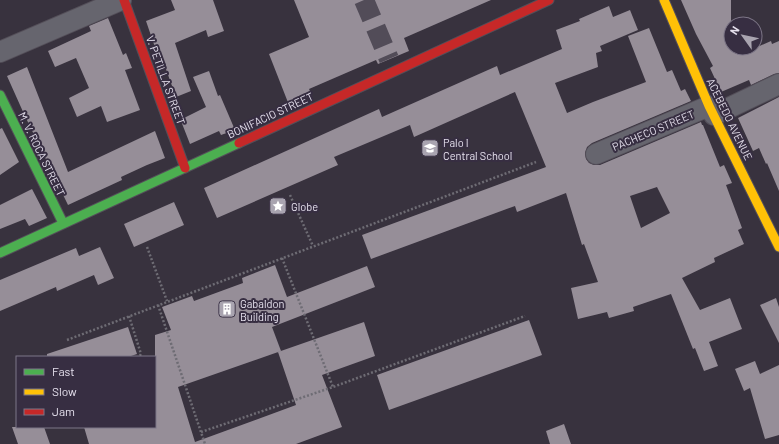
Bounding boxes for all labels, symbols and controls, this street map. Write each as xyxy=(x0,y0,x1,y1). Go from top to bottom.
north arrow xyxy=(723,16,763,56)
text: N xyxy=(727,24,742,37)
street label: V. PETILLA STREET xyxy=(144,34,188,126)
street label: ACEBEDO AVENUE xyxy=(705,76,756,162)
street label: BONIFACIO STREET xyxy=(225,89,315,141)
street label: PACHECO STREET xyxy=(610,107,696,153)
street label: M. V. ROCA STREET xyxy=(16,110,68,198)
place label: Palo I Central School xyxy=(443,136,512,162)
school or university icon: Palo I Central School xyxy=(420,138,440,158)
place icon: Globe xyxy=(268,196,288,216)
place label: Globe xyxy=(291,200,318,213)
place label: Gabaldon Building xyxy=(240,297,284,323)
building icon: Gabaldon Building xyxy=(217,299,237,319)
legend xyxy=(16,356,156,428)
text: Fast xyxy=(52,364,75,378)
text: Slow xyxy=(52,384,77,398)
text: Jam xyxy=(52,404,75,418)

